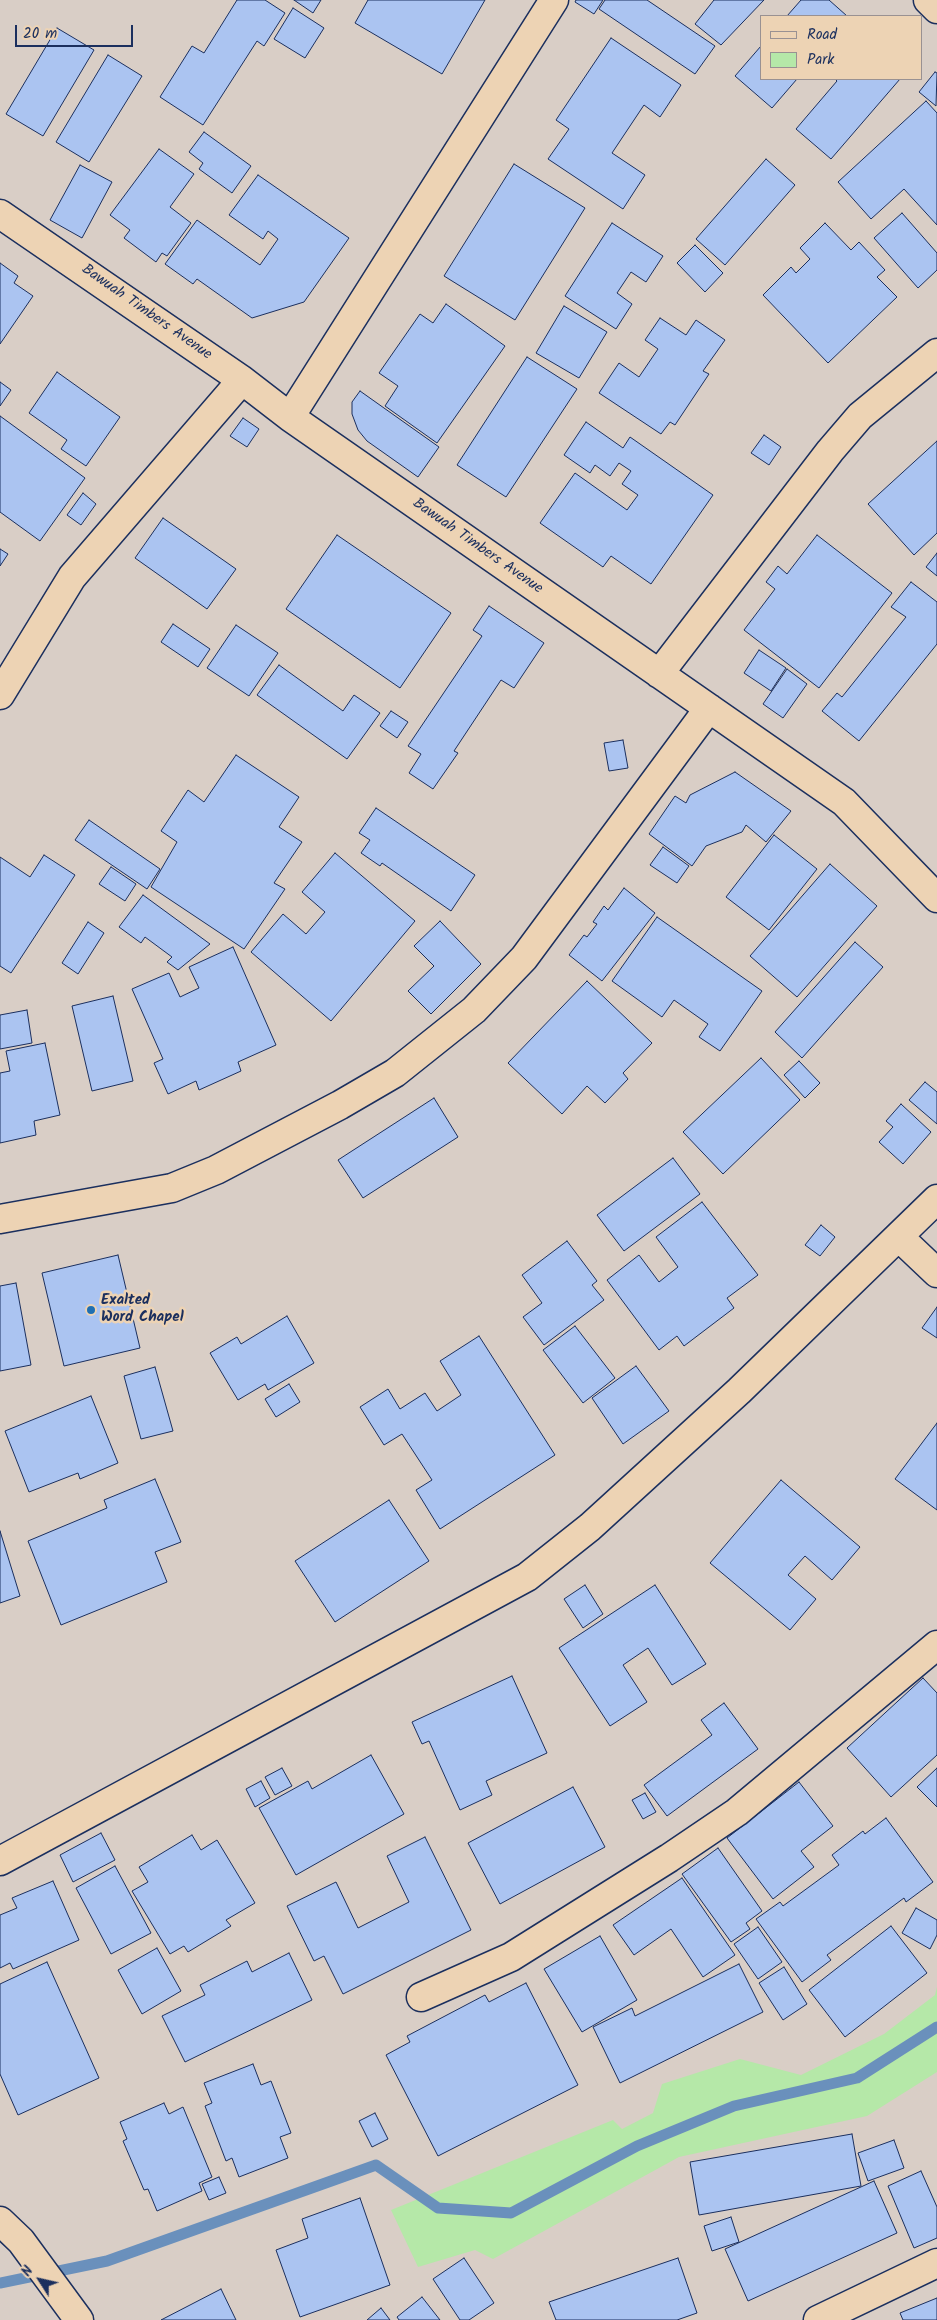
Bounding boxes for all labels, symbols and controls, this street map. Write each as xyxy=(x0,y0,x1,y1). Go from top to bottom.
scale bar xyxy=(18,15,135,47)
legend xyxy=(760,15,922,80)
text: 20 m xyxy=(23,22,57,46)
text: Road xyxy=(807,23,837,47)
text: Park xyxy=(807,48,834,72)
street label: Bawuah Timbers Avenue xyxy=(77,261,215,365)
street label: Bawuah Timbers Avenue xyxy=(408,495,546,599)
place label: Exalted Word Chapel xyxy=(101,1292,184,1327)
marker: Exalted Word Chapel xyxy=(85,1304,97,1316)
north arrow xyxy=(15,2255,65,2305)
text: N xyxy=(16,2261,39,2281)

